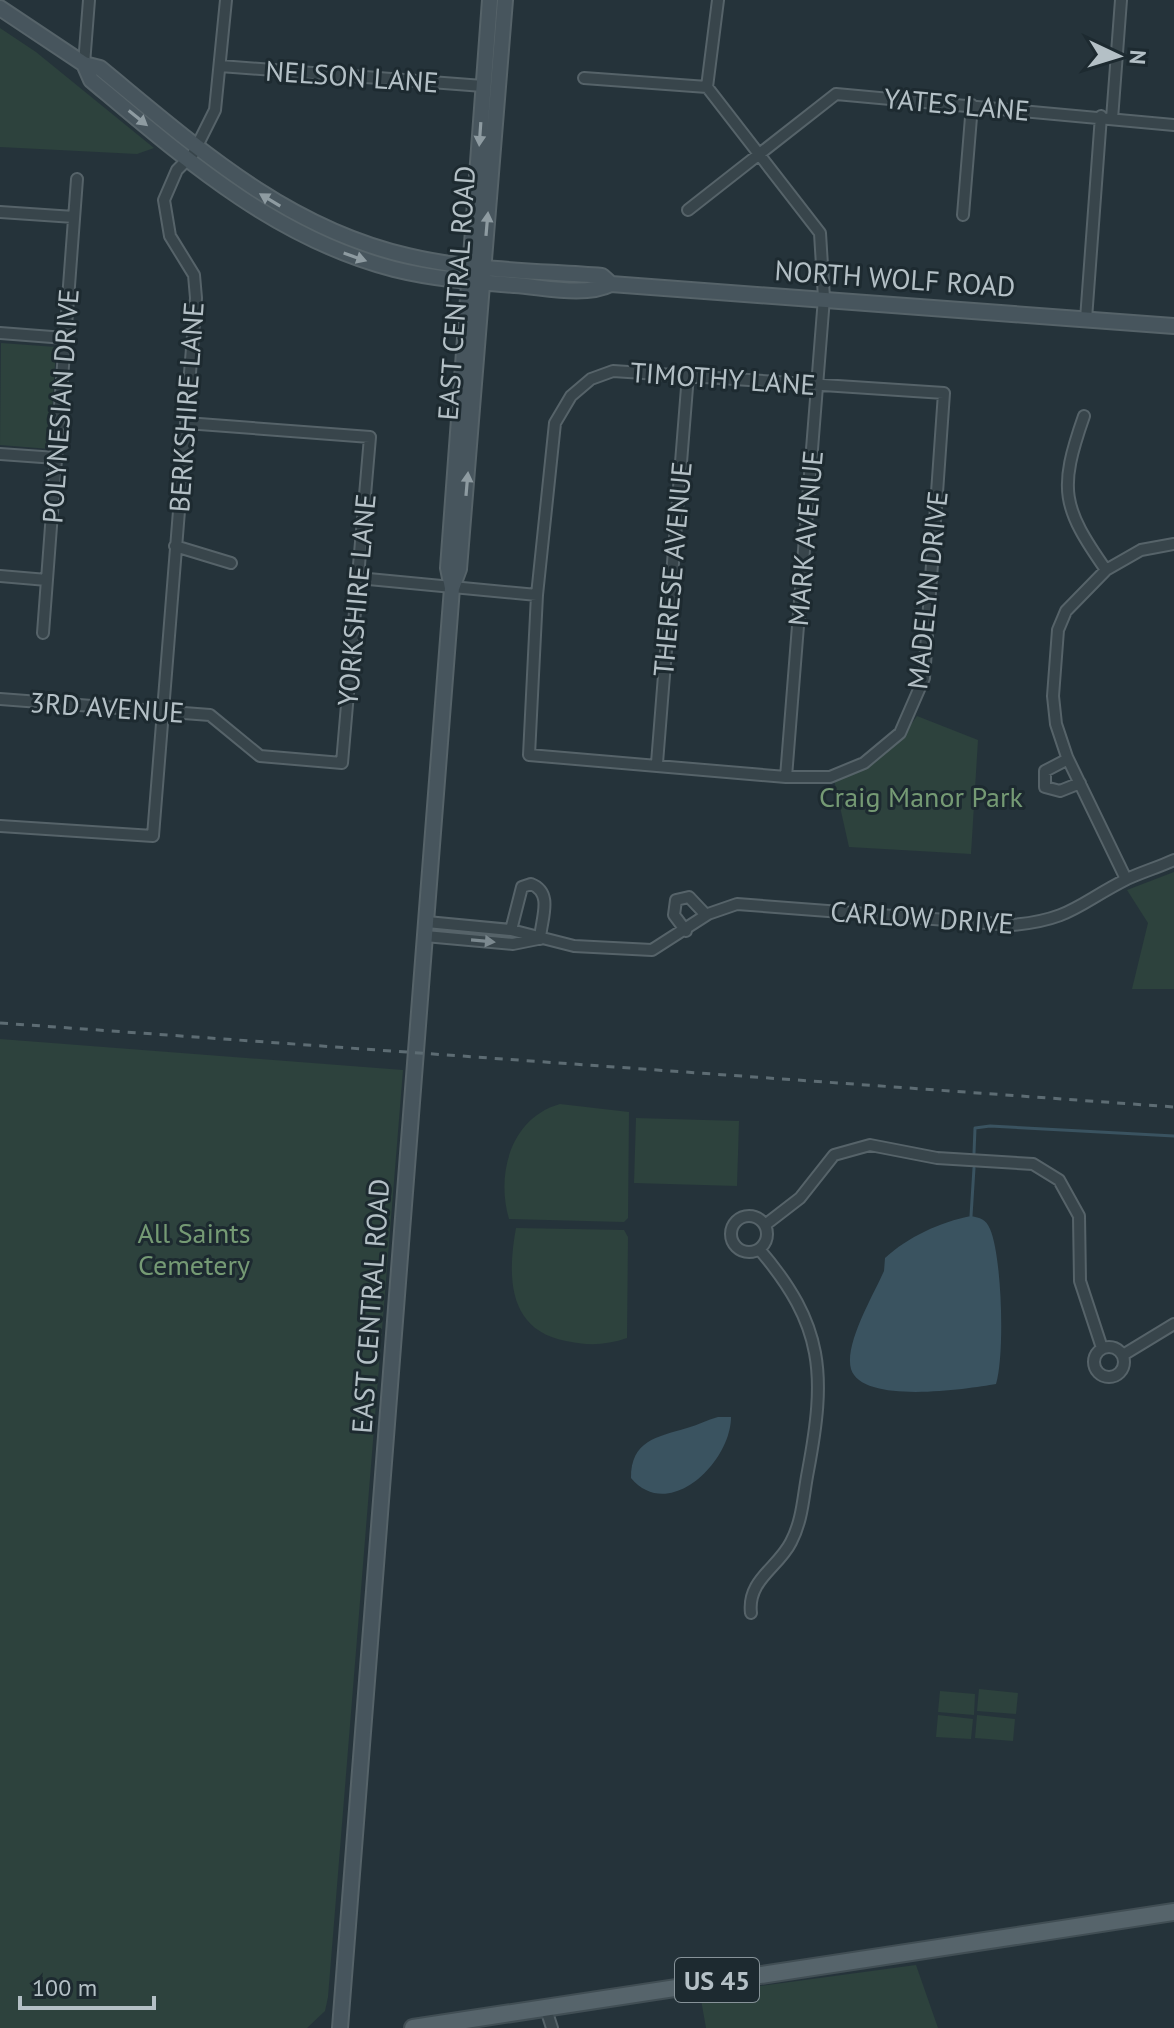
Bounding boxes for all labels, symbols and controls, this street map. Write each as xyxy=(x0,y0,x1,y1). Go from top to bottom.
north arrow xyxy=(1078,16,1158,96)
text: N xyxy=(1123,49,1152,66)
street label: NELSON LANE xyxy=(264,51,440,101)
street label: YATES LANE xyxy=(883,79,1031,129)
one-way arrow xyxy=(128,110,148,126)
one-way arrow xyxy=(473,122,486,147)
street label: EAST CENTRAL ROAD xyxy=(429,164,483,422)
one-way arrow xyxy=(259,193,281,207)
one-way arrow xyxy=(481,212,494,237)
street label: NORTH WOLF ROAD xyxy=(773,251,1017,305)
one-way arrow xyxy=(344,252,368,264)
street label: POLYNESIAN DRIVE xyxy=(33,287,87,525)
street label: BERKSHIRE LANE xyxy=(160,300,212,514)
street label: TIMOTHY LANE xyxy=(629,353,817,403)
street label: MARK AVENUE xyxy=(779,449,831,627)
street label: THERESE AVENUE xyxy=(644,460,700,678)
one-way arrow xyxy=(461,471,474,496)
street label: MADELYN DRIVE xyxy=(898,489,956,691)
street label: YORKSHIRE LANE xyxy=(328,492,384,708)
street label: 3RD AVENUE xyxy=(28,683,186,731)
park label: Craig Manor Park xyxy=(819,778,1023,815)
street label: CARLOW DRIVE xyxy=(829,892,1015,942)
one-way arrow xyxy=(471,935,496,948)
street label: EAST CENTRAL ROAD xyxy=(343,1177,397,1435)
park label: All Saints Cemetery xyxy=(137,1214,251,1283)
road number: US 45 xyxy=(675,1958,759,2002)
scale bar xyxy=(20,1960,154,2010)
text: 100 m xyxy=(32,1972,97,2003)

